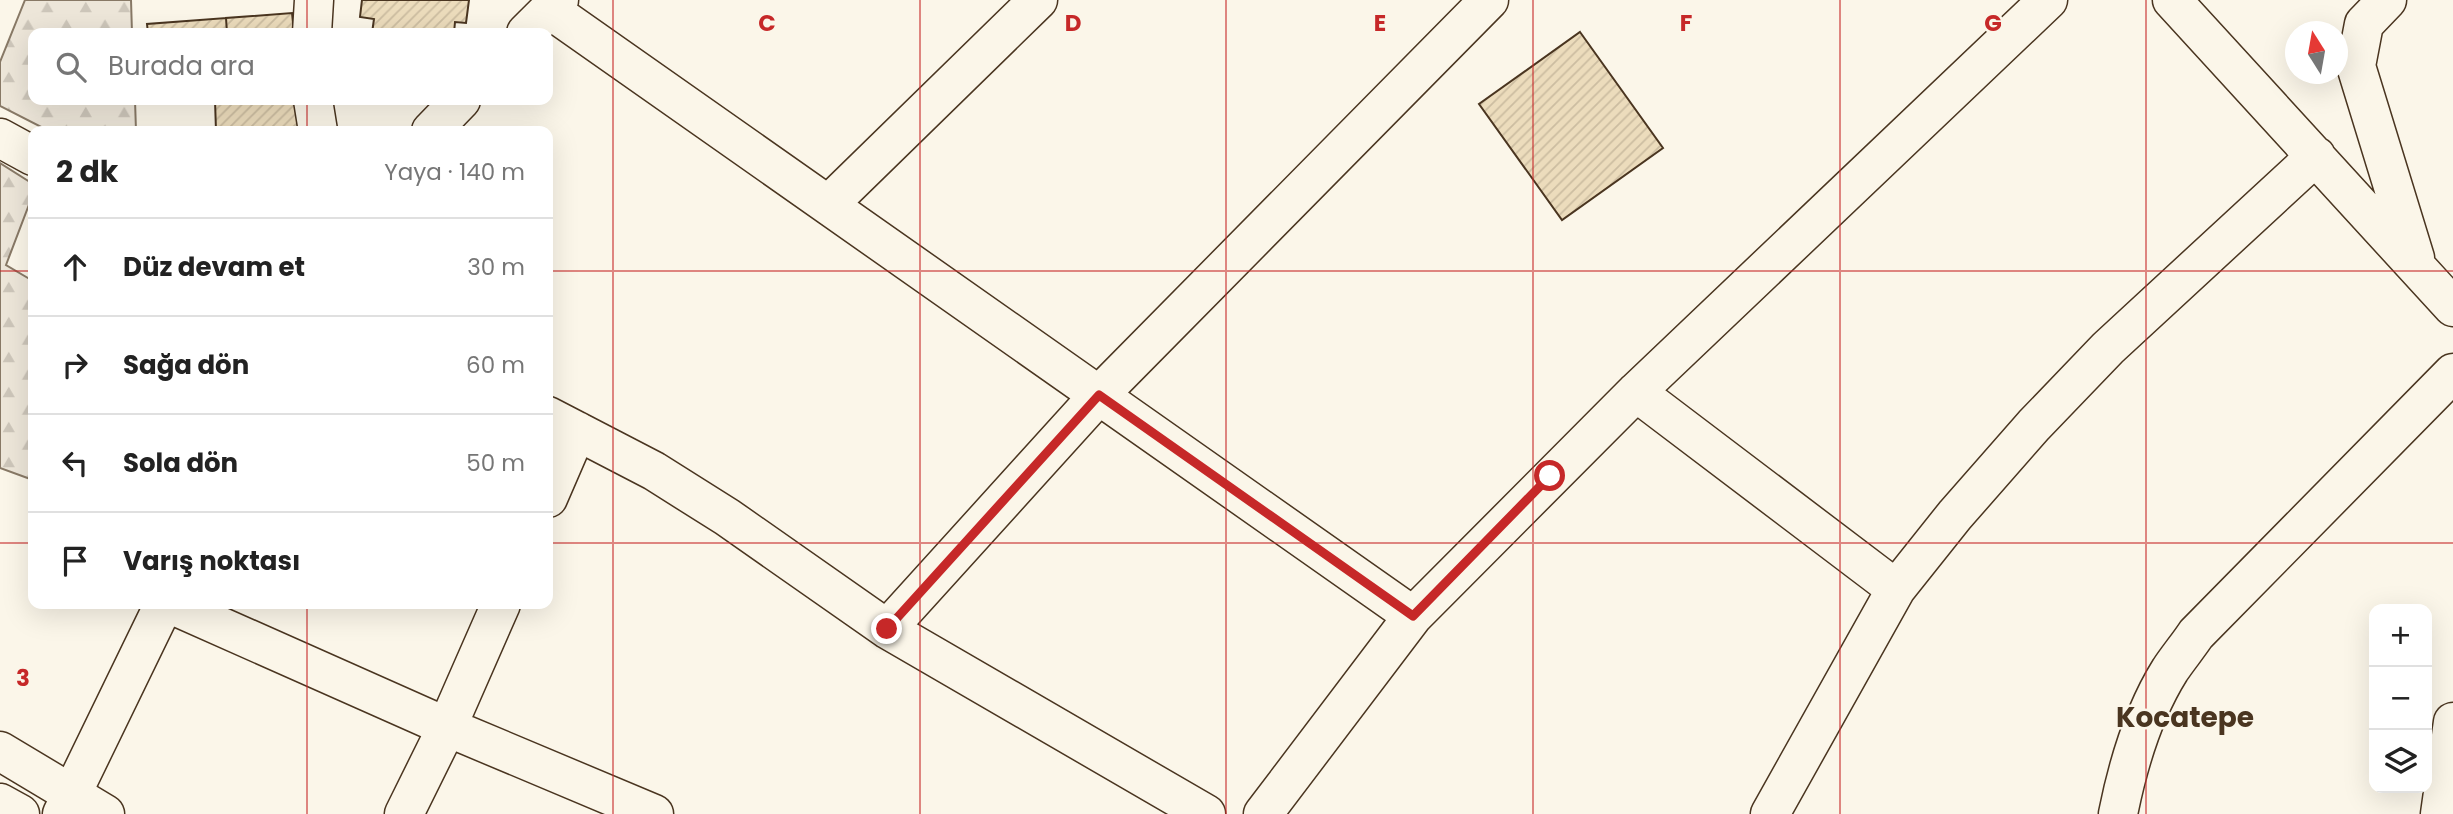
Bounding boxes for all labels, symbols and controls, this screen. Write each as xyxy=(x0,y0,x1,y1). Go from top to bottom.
text: C xyxy=(758,7,776,39)
text: D xyxy=(1065,7,1081,39)
text: E xyxy=(1374,7,1386,39)
text: F xyxy=(1680,7,1692,39)
text: G xyxy=(1984,7,2002,39)
north arrow xyxy=(2285,21,2348,84)
search box xyxy=(28,28,553,105)
icon: search xyxy=(52,48,90,86)
text: Burada ara xyxy=(108,48,255,84)
text: 2 dk xyxy=(56,150,118,193)
text: Yaya · 140 m xyxy=(384,156,525,188)
icon: ahead xyxy=(56,248,94,286)
text: Düz devam et xyxy=(123,249,305,285)
text: 30 m xyxy=(467,251,525,283)
icon: right xyxy=(56,346,94,384)
text: Sağa dön xyxy=(123,347,249,383)
text: 60 m xyxy=(466,349,525,381)
icon: left xyxy=(56,444,94,482)
text: Sola dön xyxy=(123,445,238,481)
text: 50 m xyxy=(466,447,525,479)
route start xyxy=(1534,460,1565,491)
icon: arrive xyxy=(56,542,94,580)
text: Varış noktası xyxy=(123,543,300,579)
map controls xyxy=(2369,604,2432,793)
button: + xyxy=(2369,604,2432,667)
route end xyxy=(871,613,902,644)
text: 3 xyxy=(16,662,30,694)
button: − xyxy=(2369,667,2432,730)
district label: Kocatepe xyxy=(2116,698,2254,737)
button: layers xyxy=(2369,730,2432,793)

